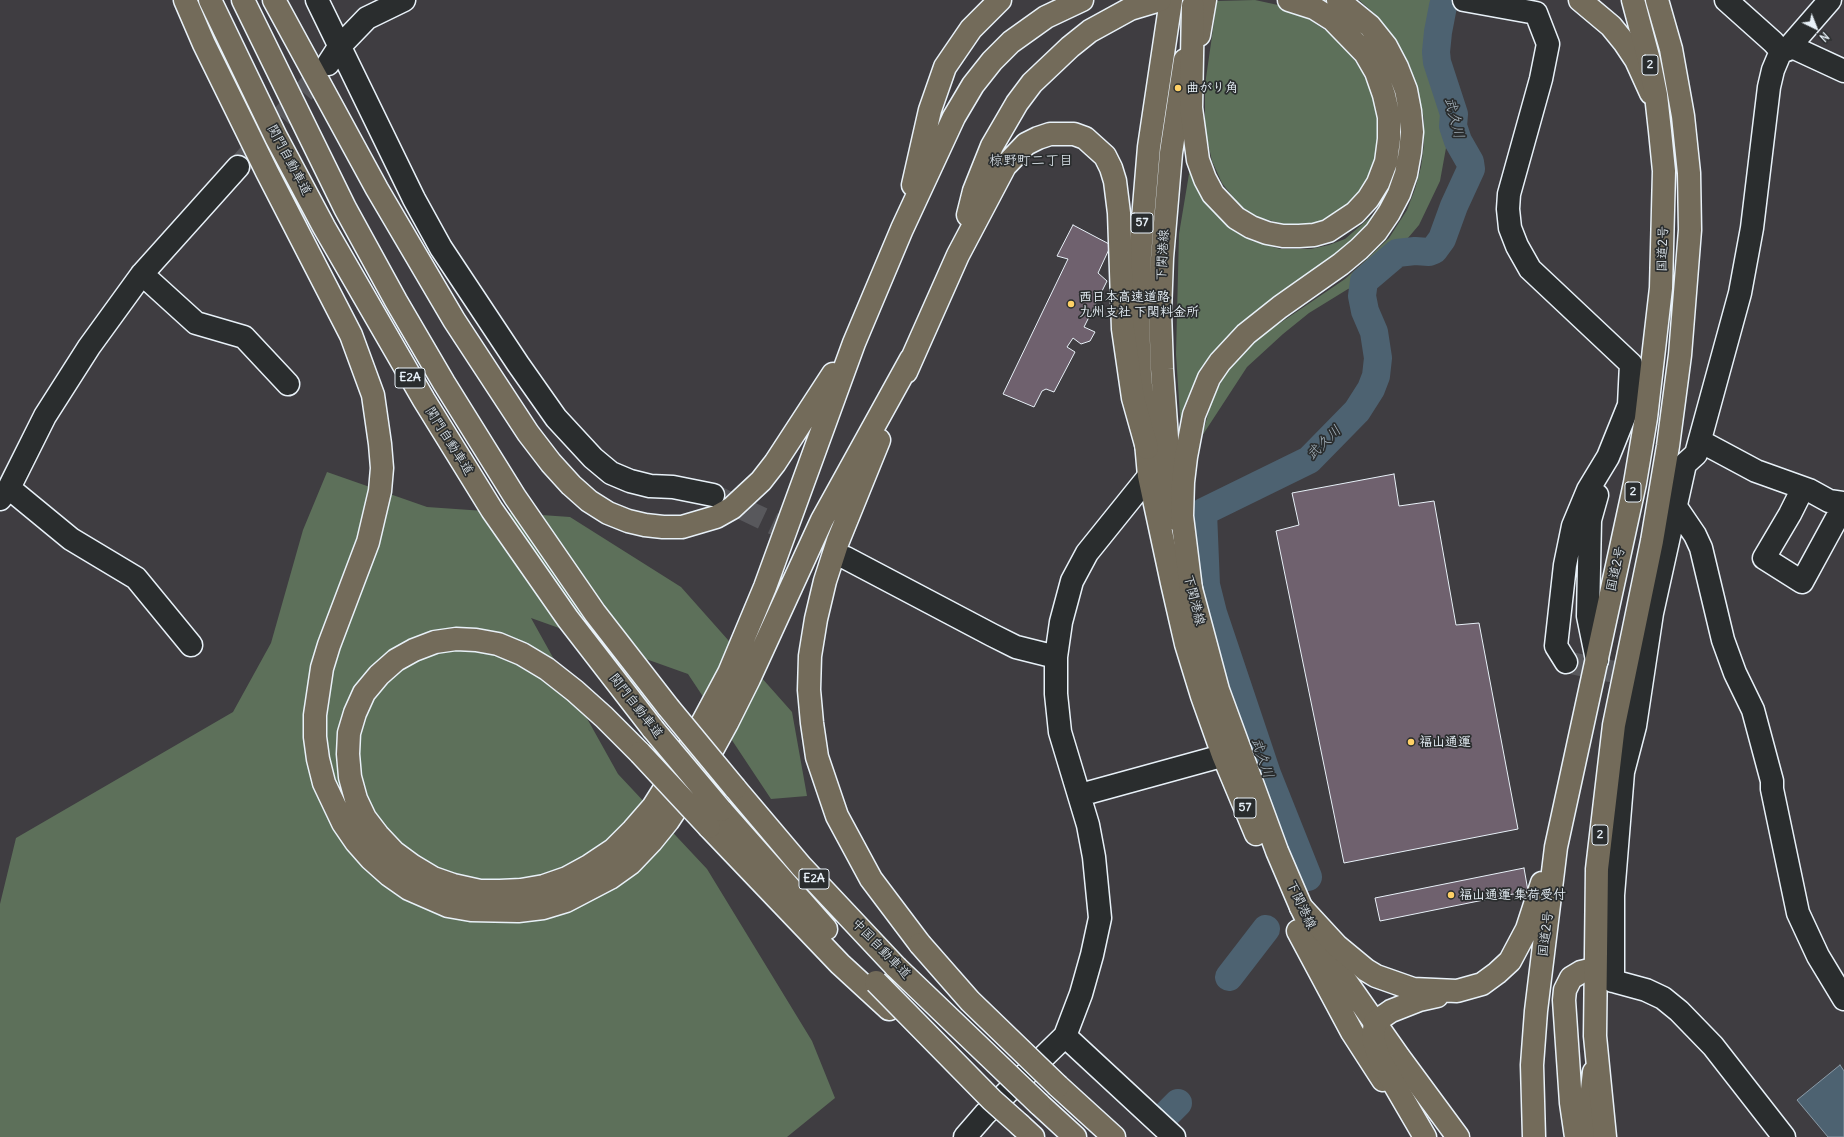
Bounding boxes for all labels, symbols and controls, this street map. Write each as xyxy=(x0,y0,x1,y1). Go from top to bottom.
north arrow xyxy=(1796,8,1836,48)
text: N xyxy=(1817,29,1832,44)
road number: 2 xyxy=(1642,55,1658,75)
place label: 曲がり角 xyxy=(1186,80,1238,96)
marker: 曲がり角 xyxy=(1173,83,1183,93)
water label: 武久川 xyxy=(1441,96,1467,140)
street label: 関門自動車道 xyxy=(264,122,314,198)
district label: 椋野町二丁目 xyxy=(989,153,1073,169)
road number: 57 xyxy=(1131,213,1153,233)
street label: 国道2号 xyxy=(1654,226,1672,272)
street label: 下関港線 xyxy=(1154,229,1172,281)
place label: 西日本高速道路 九州支社 下関料金所 xyxy=(1079,289,1199,320)
marker: 西日本高速道路 九州支社 下関料金所 xyxy=(1066,299,1076,309)
road number: E2A xyxy=(395,368,425,388)
street label: 関門自動車道 xyxy=(422,404,476,478)
water label: 武久川 xyxy=(1303,422,1345,464)
road number: 2 xyxy=(1625,482,1641,502)
street label: 国道2号 xyxy=(1604,545,1628,593)
street label: 下関港線 xyxy=(1180,573,1208,627)
street label: 関門自動車道 xyxy=(606,670,666,742)
place label: 福山通運 xyxy=(1419,734,1471,750)
water label: 武久川 xyxy=(1247,735,1277,781)
marker: 福山通運 xyxy=(1406,737,1416,747)
road number: 57 xyxy=(1234,798,1256,818)
road number: 2 xyxy=(1592,825,1608,845)
road number: E2A xyxy=(799,869,829,889)
street label: 下関港線 xyxy=(1283,878,1319,932)
place label: 福山通運 集荷受付 xyxy=(1459,887,1566,903)
marker: 福山通運 集荷受付 xyxy=(1446,890,1456,900)
street label: 国道2号 xyxy=(1535,910,1557,958)
street label: 中国自動車道 xyxy=(848,916,914,982)

